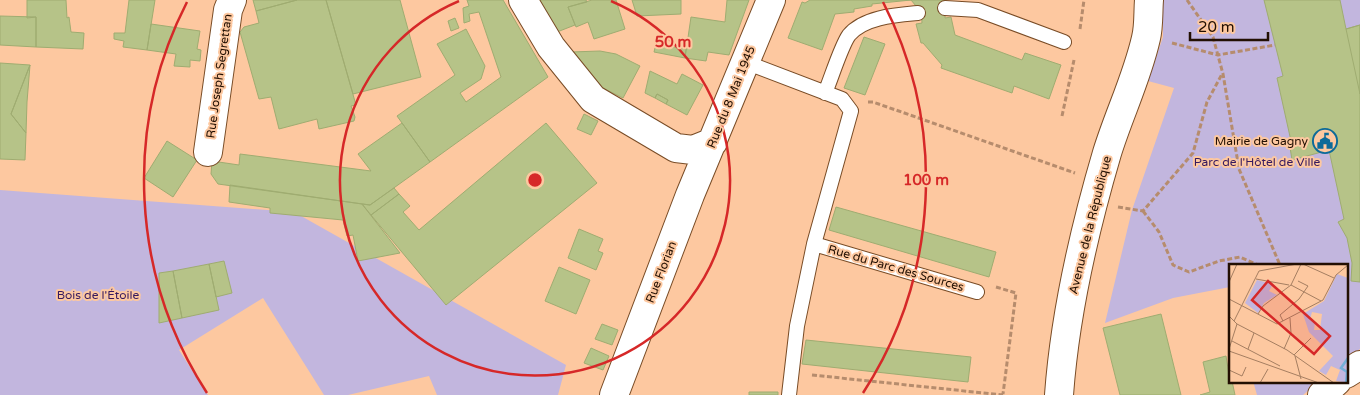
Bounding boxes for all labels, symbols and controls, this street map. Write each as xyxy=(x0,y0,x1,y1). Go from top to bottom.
scale bar xyxy=(1190,10,1268,42)
street label: Rue Joseph Segrettan xyxy=(203,13,235,139)
text: 20 m xyxy=(1198,18,1235,36)
text: 50 m xyxy=(655,33,691,51)
street label: Rue du 8 Mai 1945 xyxy=(704,44,758,150)
public building icon: Mairie de Gagny xyxy=(1312,128,1338,154)
place label: Mairie de Gagny xyxy=(1215,134,1309,148)
street label: Avenue de la République xyxy=(1066,154,1114,296)
park label: Parc de l'Hôtel de Ville xyxy=(1194,155,1320,169)
centre of rings xyxy=(526,171,544,189)
text: 100 m xyxy=(903,171,949,189)
street label: Rue Florian xyxy=(643,239,679,305)
street label: Rue du Parc des Sources xyxy=(826,242,966,294)
inset map xyxy=(1229,264,1348,382)
park label: Bois de l'Étoile xyxy=(57,288,139,302)

